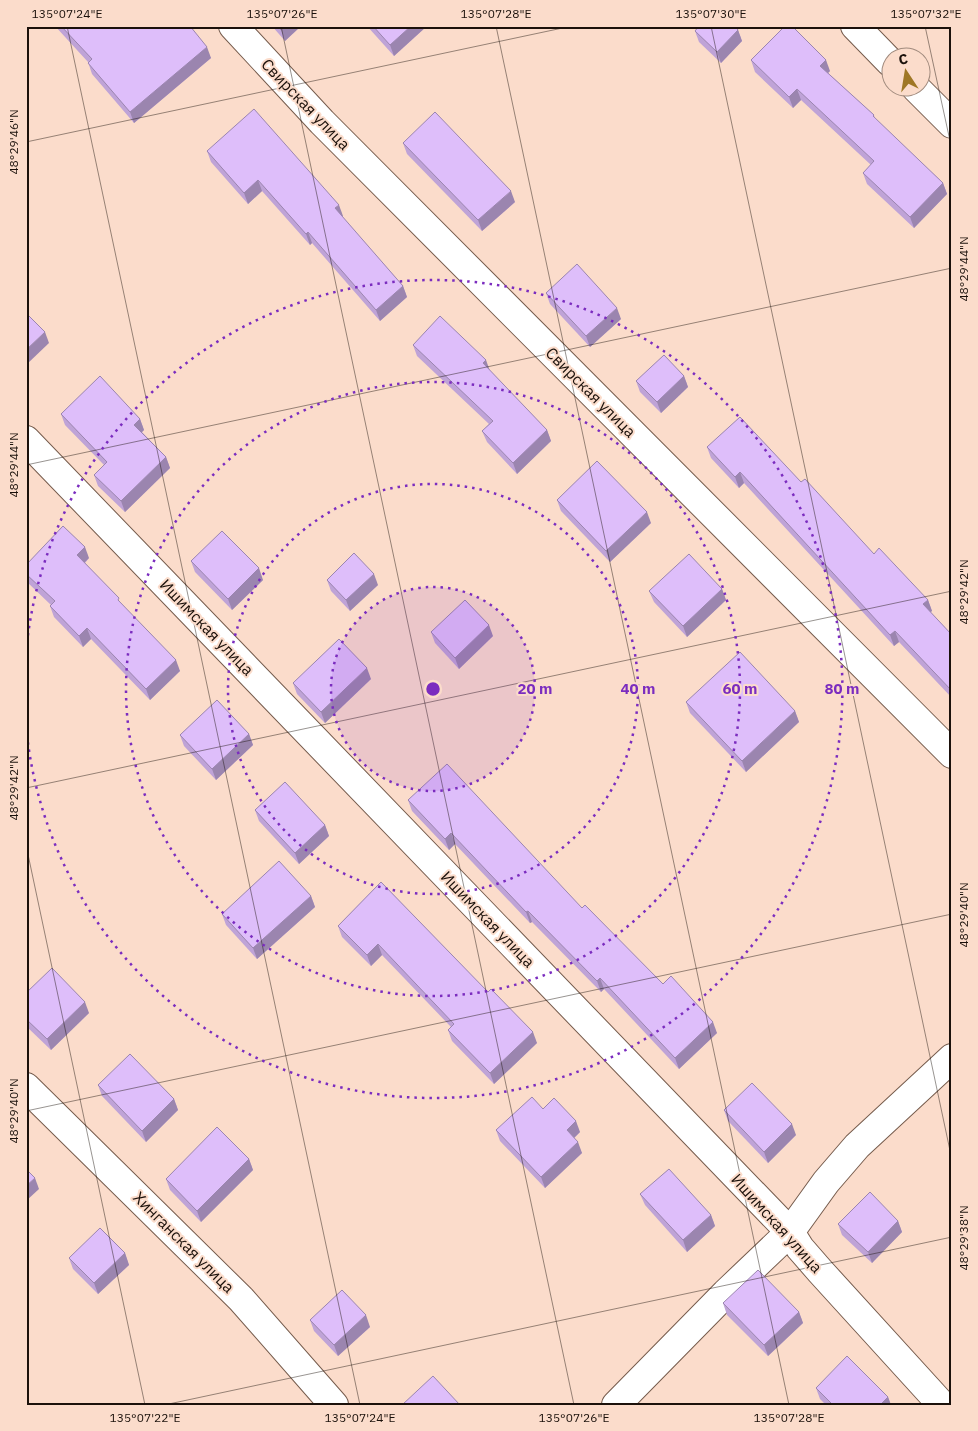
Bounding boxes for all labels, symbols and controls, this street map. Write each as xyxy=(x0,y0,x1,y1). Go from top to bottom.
text: 135°07'24"E xyxy=(32,6,102,21)
text: 135°07'26"E xyxy=(247,6,317,21)
text: 135°07'28"E xyxy=(461,6,531,21)
text: 135°07'30"E xyxy=(676,6,746,21)
text: 135°07'32"E xyxy=(891,6,961,21)
north arrow xyxy=(880,48,930,98)
text: С xyxy=(897,50,910,69)
street label: Свирская улица xyxy=(257,54,355,154)
text: 48°29'46"N xyxy=(6,109,21,175)
text: 48°29'44"N xyxy=(956,236,971,302)
street label: Свирская улица xyxy=(542,343,641,442)
text: 48°29'44"N xyxy=(6,432,21,498)
text: 48°29'42"N xyxy=(956,559,971,625)
street label: Ишимская улица xyxy=(156,575,258,680)
text: 20 m xyxy=(518,679,552,698)
text: 40 m xyxy=(621,679,655,698)
text: 60 m xyxy=(723,679,757,698)
text: 80 m xyxy=(825,679,859,698)
centre of rings xyxy=(424,680,442,698)
text: 48°29'42"N xyxy=(6,755,21,821)
street label: Ишимская улица xyxy=(437,867,539,972)
text: 48°29'40"N xyxy=(956,882,971,948)
text: 48°29'40"N xyxy=(6,1078,21,1144)
street label: Ишимская улица xyxy=(727,1169,827,1277)
street label: Хинганская улица xyxy=(129,1187,239,1297)
text: 48°29'38"N xyxy=(956,1205,971,1271)
text: 135°07'22"E xyxy=(110,1410,180,1425)
text: 135°07'24"E xyxy=(325,1410,395,1425)
text: 135°07'26"E xyxy=(539,1410,609,1425)
text: 135°07'28"E xyxy=(754,1410,824,1425)

